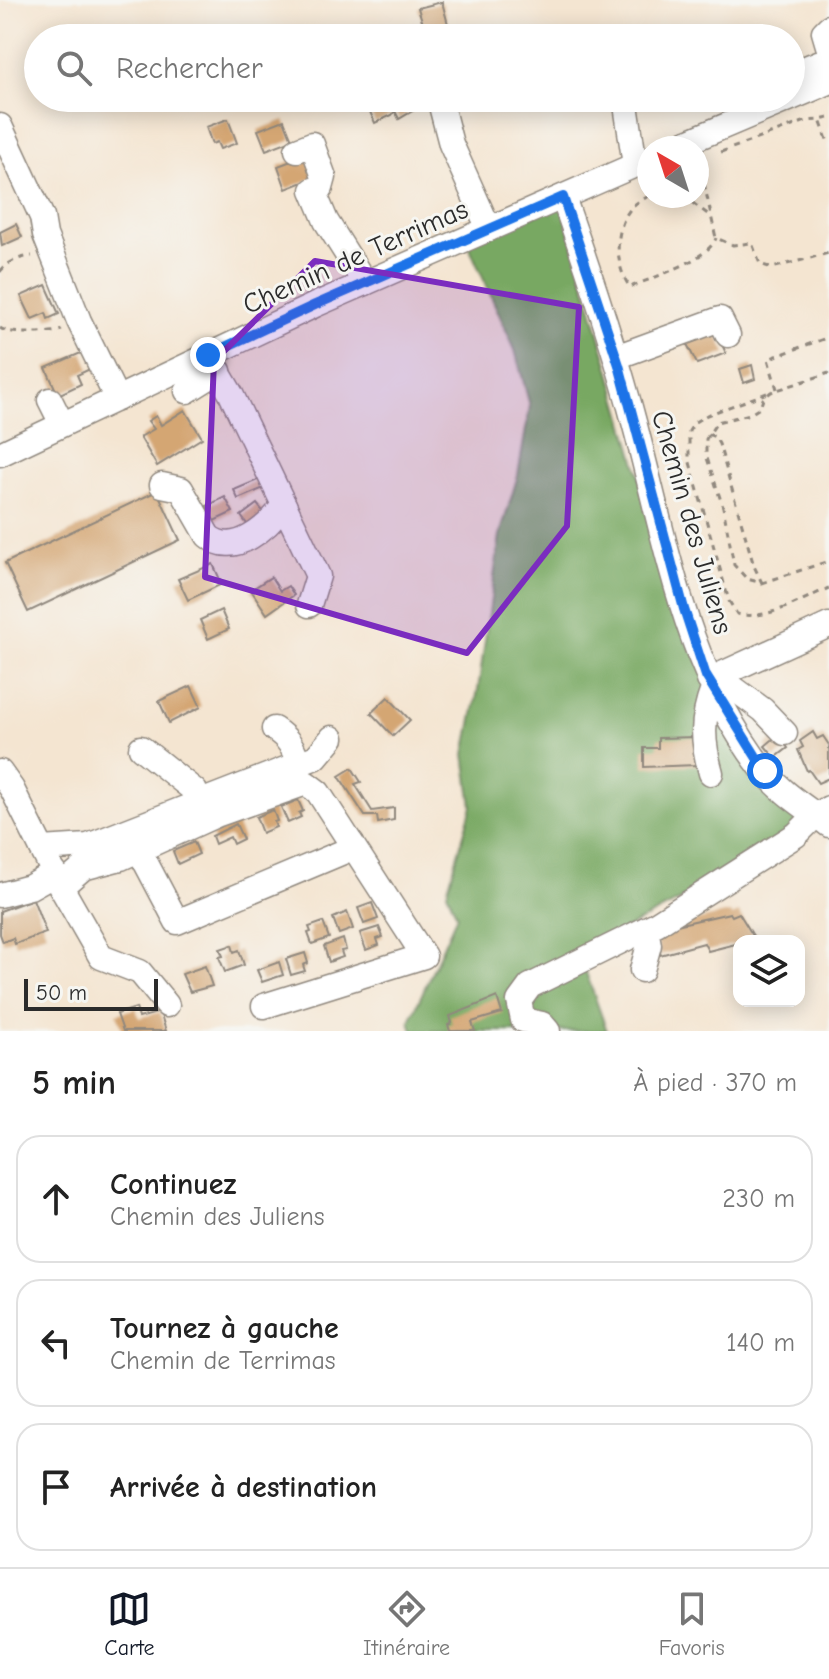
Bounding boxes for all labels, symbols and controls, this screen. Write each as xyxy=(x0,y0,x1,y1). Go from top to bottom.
search box xyxy=(24,24,805,112)
icon: search xyxy=(52,46,96,90)
text: Rechercher xyxy=(116,51,263,86)
north arrow xyxy=(637,136,709,208)
street label: Chemin de Terrimas xyxy=(238,193,473,321)
route end xyxy=(190,337,226,373)
street label: Chemin des Juliens xyxy=(645,407,739,638)
route start xyxy=(747,753,783,789)
map controls xyxy=(733,935,805,1007)
button: layers xyxy=(733,935,805,1007)
scale bar xyxy=(24,975,158,1011)
text: 50 m xyxy=(36,980,87,1006)
text: 5 min xyxy=(32,1063,116,1103)
text: À pied · 370 m xyxy=(633,1068,797,1098)
text: Continuez xyxy=(110,1167,236,1202)
icon: ahead xyxy=(34,1177,78,1221)
text: 230 m xyxy=(722,1184,795,1214)
text: Chemin des Juliens xyxy=(110,1202,325,1232)
text: Tournez à gauche xyxy=(110,1311,339,1346)
icon: left xyxy=(34,1321,78,1365)
text: 140 m xyxy=(726,1328,795,1358)
text: Chemin de Terrimas xyxy=(110,1346,336,1376)
icon: arrive xyxy=(34,1465,78,1509)
text: Arrivée à destination xyxy=(110,1470,377,1505)
tab: Carte xyxy=(104,1587,155,1661)
tab: Itinéraire xyxy=(363,1587,450,1661)
tab: Favoris xyxy=(659,1587,725,1661)

